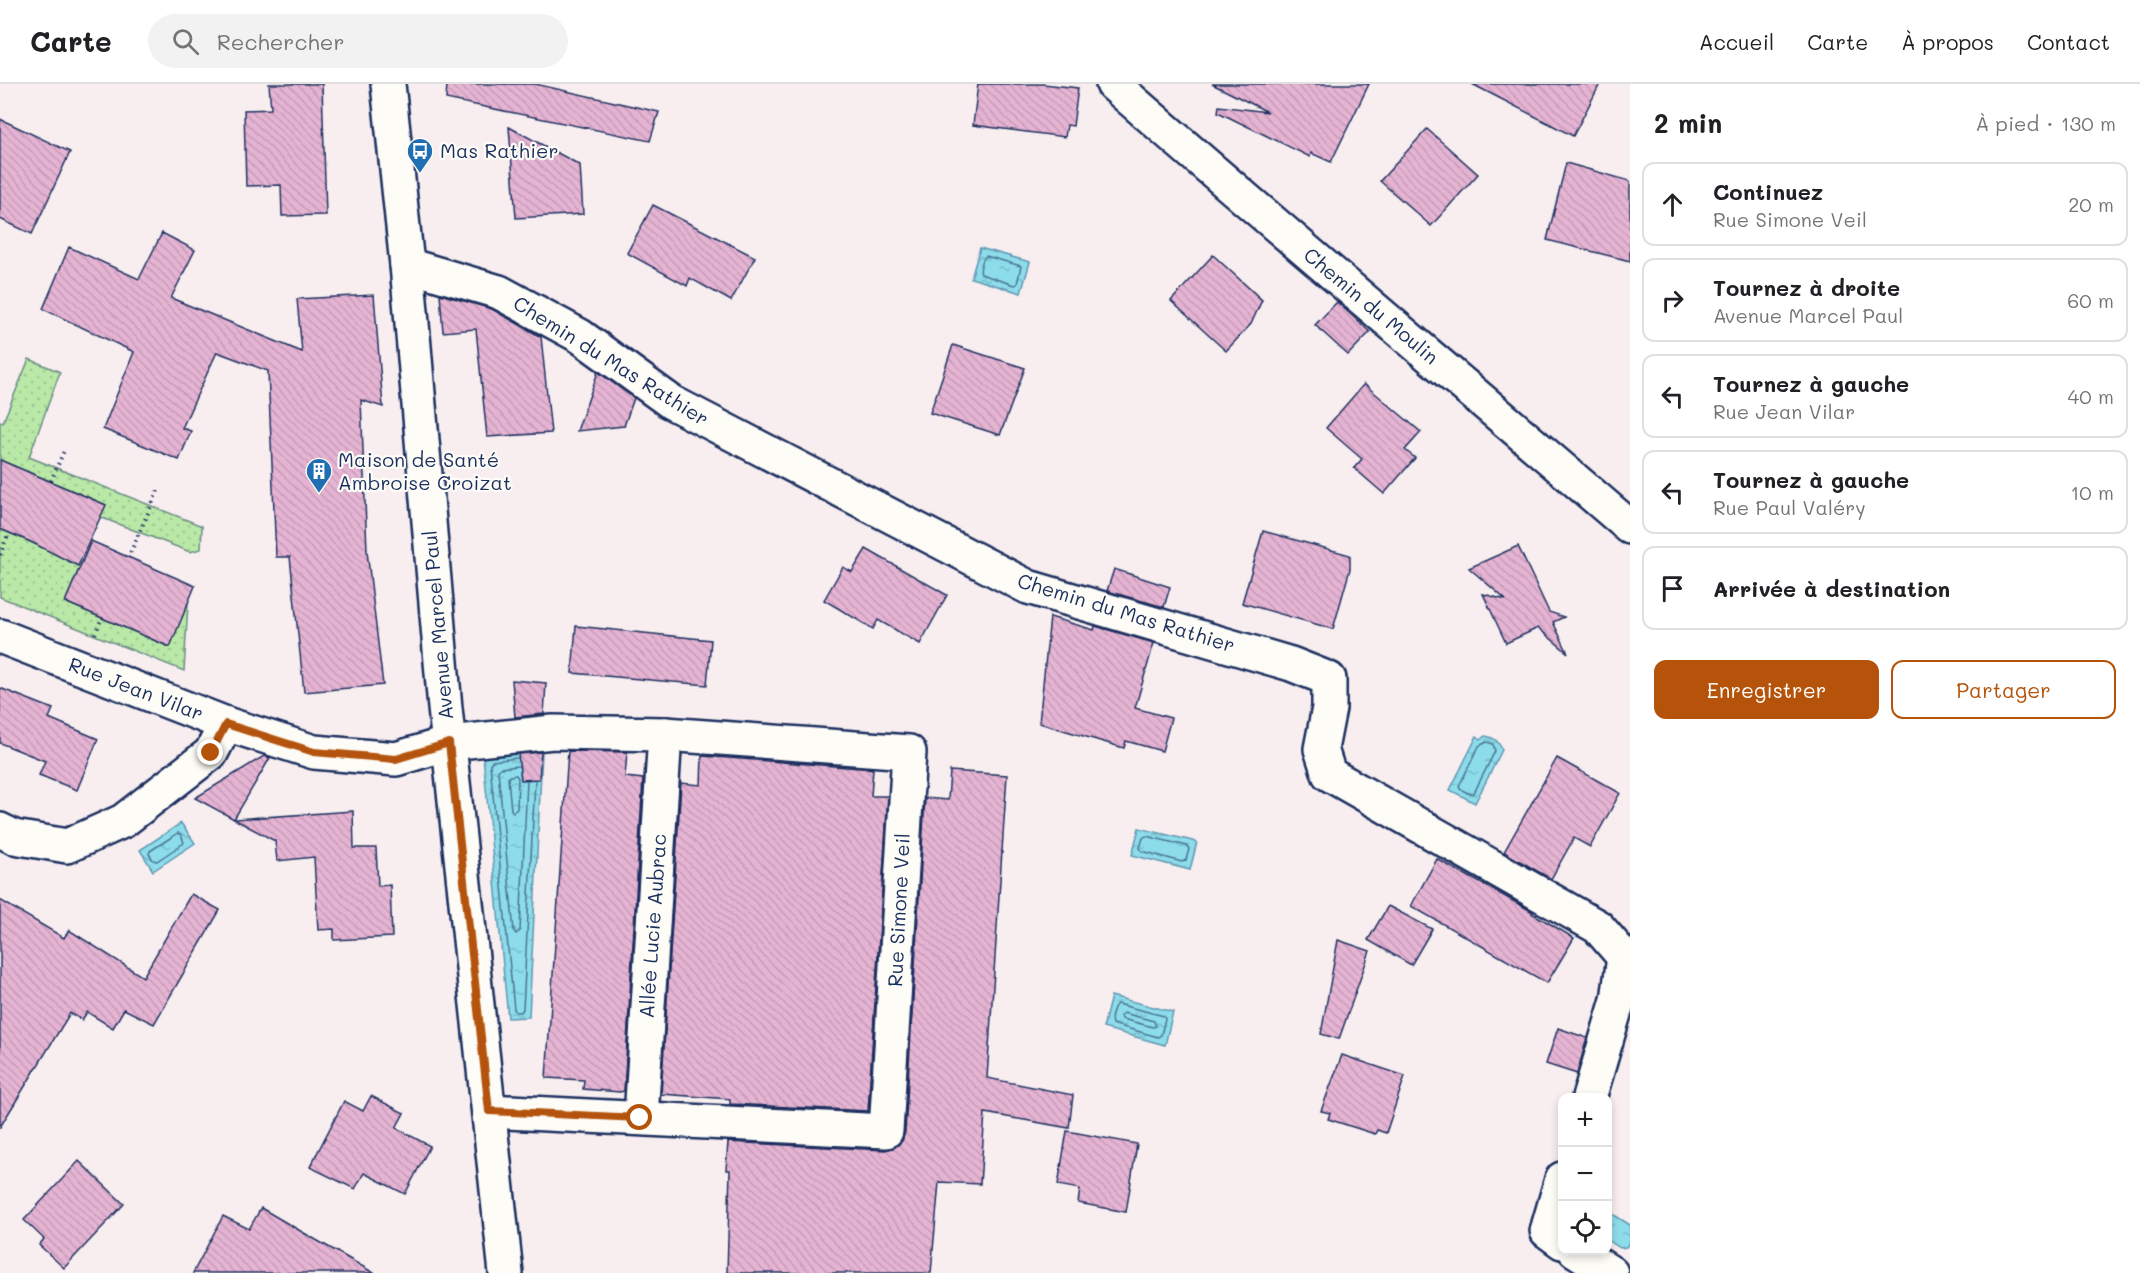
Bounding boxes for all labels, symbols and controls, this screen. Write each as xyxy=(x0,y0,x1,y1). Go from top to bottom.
search box xyxy=(148,14,568,68)
text: Carte xyxy=(30,23,112,59)
icon: search xyxy=(169,25,202,58)
text: Rechercher xyxy=(217,27,344,56)
text: Accueil xyxy=(1699,28,1774,55)
text: Carte xyxy=(1807,28,1868,55)
text: À propos xyxy=(1901,28,1994,55)
text: Contact xyxy=(2027,28,2110,55)
text: 2 min xyxy=(1654,106,1722,140)
text: À pied · 130 m xyxy=(1975,110,2116,136)
bus stop icon: Mas Rathier xyxy=(405,136,435,174)
place label: Mas Rathier xyxy=(440,137,558,163)
text: Continuez xyxy=(1713,177,1823,206)
icon: ahead xyxy=(1656,188,1689,221)
text: 20 m xyxy=(2068,191,2114,217)
text: Rue Simone Veil xyxy=(1713,206,1867,232)
street label: Chemin du Moulin xyxy=(1299,241,1445,369)
text: Tournez à droite xyxy=(1713,273,1900,302)
icon: right xyxy=(1656,284,1689,317)
text: 60 m xyxy=(2067,287,2114,313)
street label: Chemin du Mas Rathier xyxy=(509,289,714,431)
text: Avenue Marcel Paul xyxy=(1713,302,1903,328)
text: Tournez à gauche xyxy=(1713,369,1909,398)
icon: left xyxy=(1656,380,1689,413)
text: 40 m xyxy=(2068,383,2114,409)
text: Rue Jean Vilar xyxy=(1713,398,1855,424)
place label: Maison de Santé Ambroise Croizat xyxy=(338,446,512,495)
building icon: Maison de Santé Ambroise Croizat xyxy=(304,456,334,494)
text: Tournez à gauche xyxy=(1713,465,1909,494)
icon: left xyxy=(1656,476,1689,509)
text: 10 m xyxy=(2070,479,2114,505)
text: Rue Paul Valéry xyxy=(1713,494,1866,520)
street label: Avenue Marcel Paul xyxy=(416,529,458,721)
street label: Chemin du Mas Rathier xyxy=(1014,567,1238,658)
icon: arrive xyxy=(1656,572,1689,605)
text: Arrivée à destination xyxy=(1713,574,1950,603)
street label: Rue Jean Vilar xyxy=(65,650,207,726)
button: Enregistrer xyxy=(1654,660,1879,719)
button: Partager xyxy=(1891,660,2116,719)
route end xyxy=(197,739,223,765)
street label: Rue Simone Veil xyxy=(881,832,915,988)
street label: Allée Lucie Aubrac xyxy=(633,833,671,1019)
map controls xyxy=(1558,1093,1612,1255)
button: + xyxy=(1558,1093,1612,1147)
route start xyxy=(626,1104,652,1130)
button: − xyxy=(1558,1147,1612,1201)
button: locate xyxy=(1558,1201,1612,1255)

